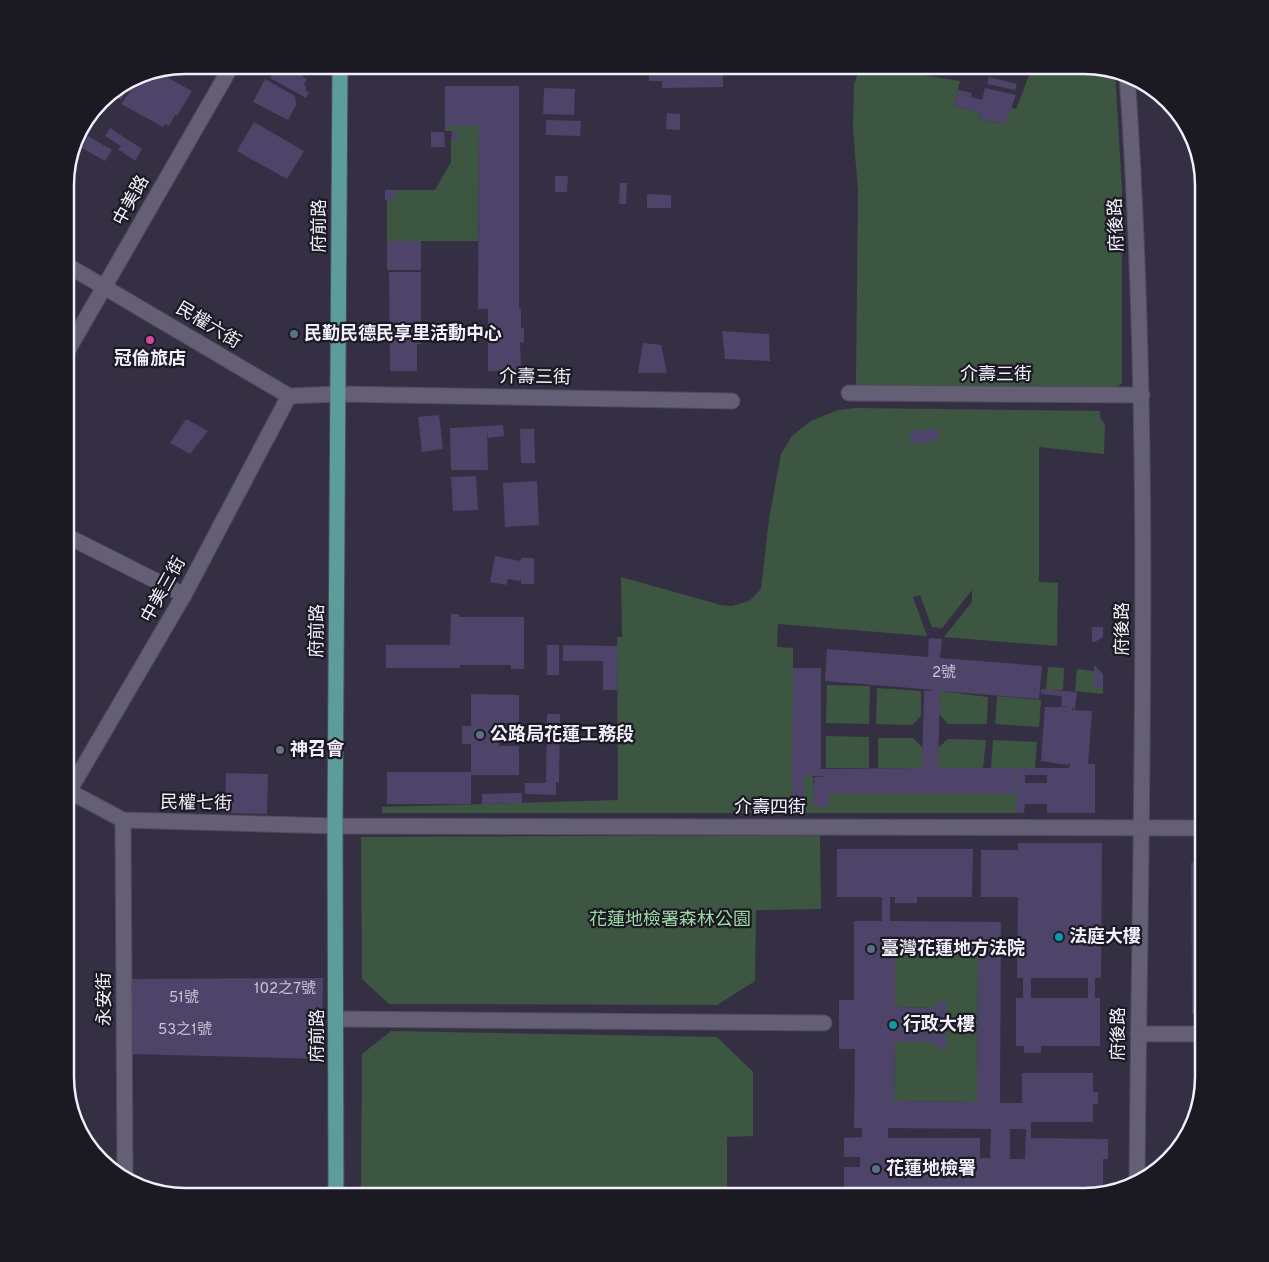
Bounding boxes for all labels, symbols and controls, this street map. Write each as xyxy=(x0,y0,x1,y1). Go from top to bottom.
street label: 中美路 xyxy=(109,172,155,230)
street label: 府後路 xyxy=(1105,198,1129,252)
street label: 府前路 xyxy=(309,199,332,253)
street label: 民權六街 xyxy=(171,298,245,354)
place label: 民勤民德民享里活動中心 xyxy=(304,323,502,346)
marker: 民勤民德民享里活動中心 xyxy=(288,328,300,340)
marker: 冠倫旅店 xyxy=(144,334,156,346)
place label: 冠倫旅店 xyxy=(114,348,186,371)
street label: 介壽三街 xyxy=(960,364,1032,387)
street label: 介壽三街 xyxy=(499,366,571,390)
street label: 中美三街 xyxy=(136,553,192,627)
street label: 府後路 xyxy=(1112,602,1135,656)
street label: 府前路 xyxy=(306,604,330,658)
house number: 2號 xyxy=(932,664,956,683)
place label: 公路局花蓮工務段 xyxy=(490,724,634,747)
marker: 公路局花蓮工務段 xyxy=(474,729,486,741)
place label: 神召會 xyxy=(290,739,345,762)
marker: 神召會 xyxy=(274,744,286,756)
street label: 民權七街 xyxy=(160,792,232,816)
street label: 介壽四街 xyxy=(734,797,806,820)
park label: 花蓮地檢署森林公園 xyxy=(589,909,751,932)
place label: 法庭大樓 xyxy=(1069,926,1141,949)
marker: 法庭大樓 xyxy=(1053,931,1065,943)
place label: 臺灣花蓮地方法院 xyxy=(881,938,1025,961)
marker: 臺灣花蓮地方法院 xyxy=(865,943,877,955)
street label: 永安街 xyxy=(94,972,117,1026)
house number: 102之7號 xyxy=(254,980,316,999)
house number: 51號 xyxy=(169,989,199,1008)
street label: 府後路 xyxy=(1108,1007,1131,1061)
street label: 府前路 xyxy=(307,1009,330,1063)
place label: 行政大樓 xyxy=(903,1013,975,1037)
marker: 行政大樓 xyxy=(887,1019,899,1031)
house number: 53之1號 xyxy=(158,1021,212,1040)
place label: 花蓮地檢署 xyxy=(886,1158,976,1181)
marker: 花蓮地檢署 xyxy=(870,1163,882,1175)

